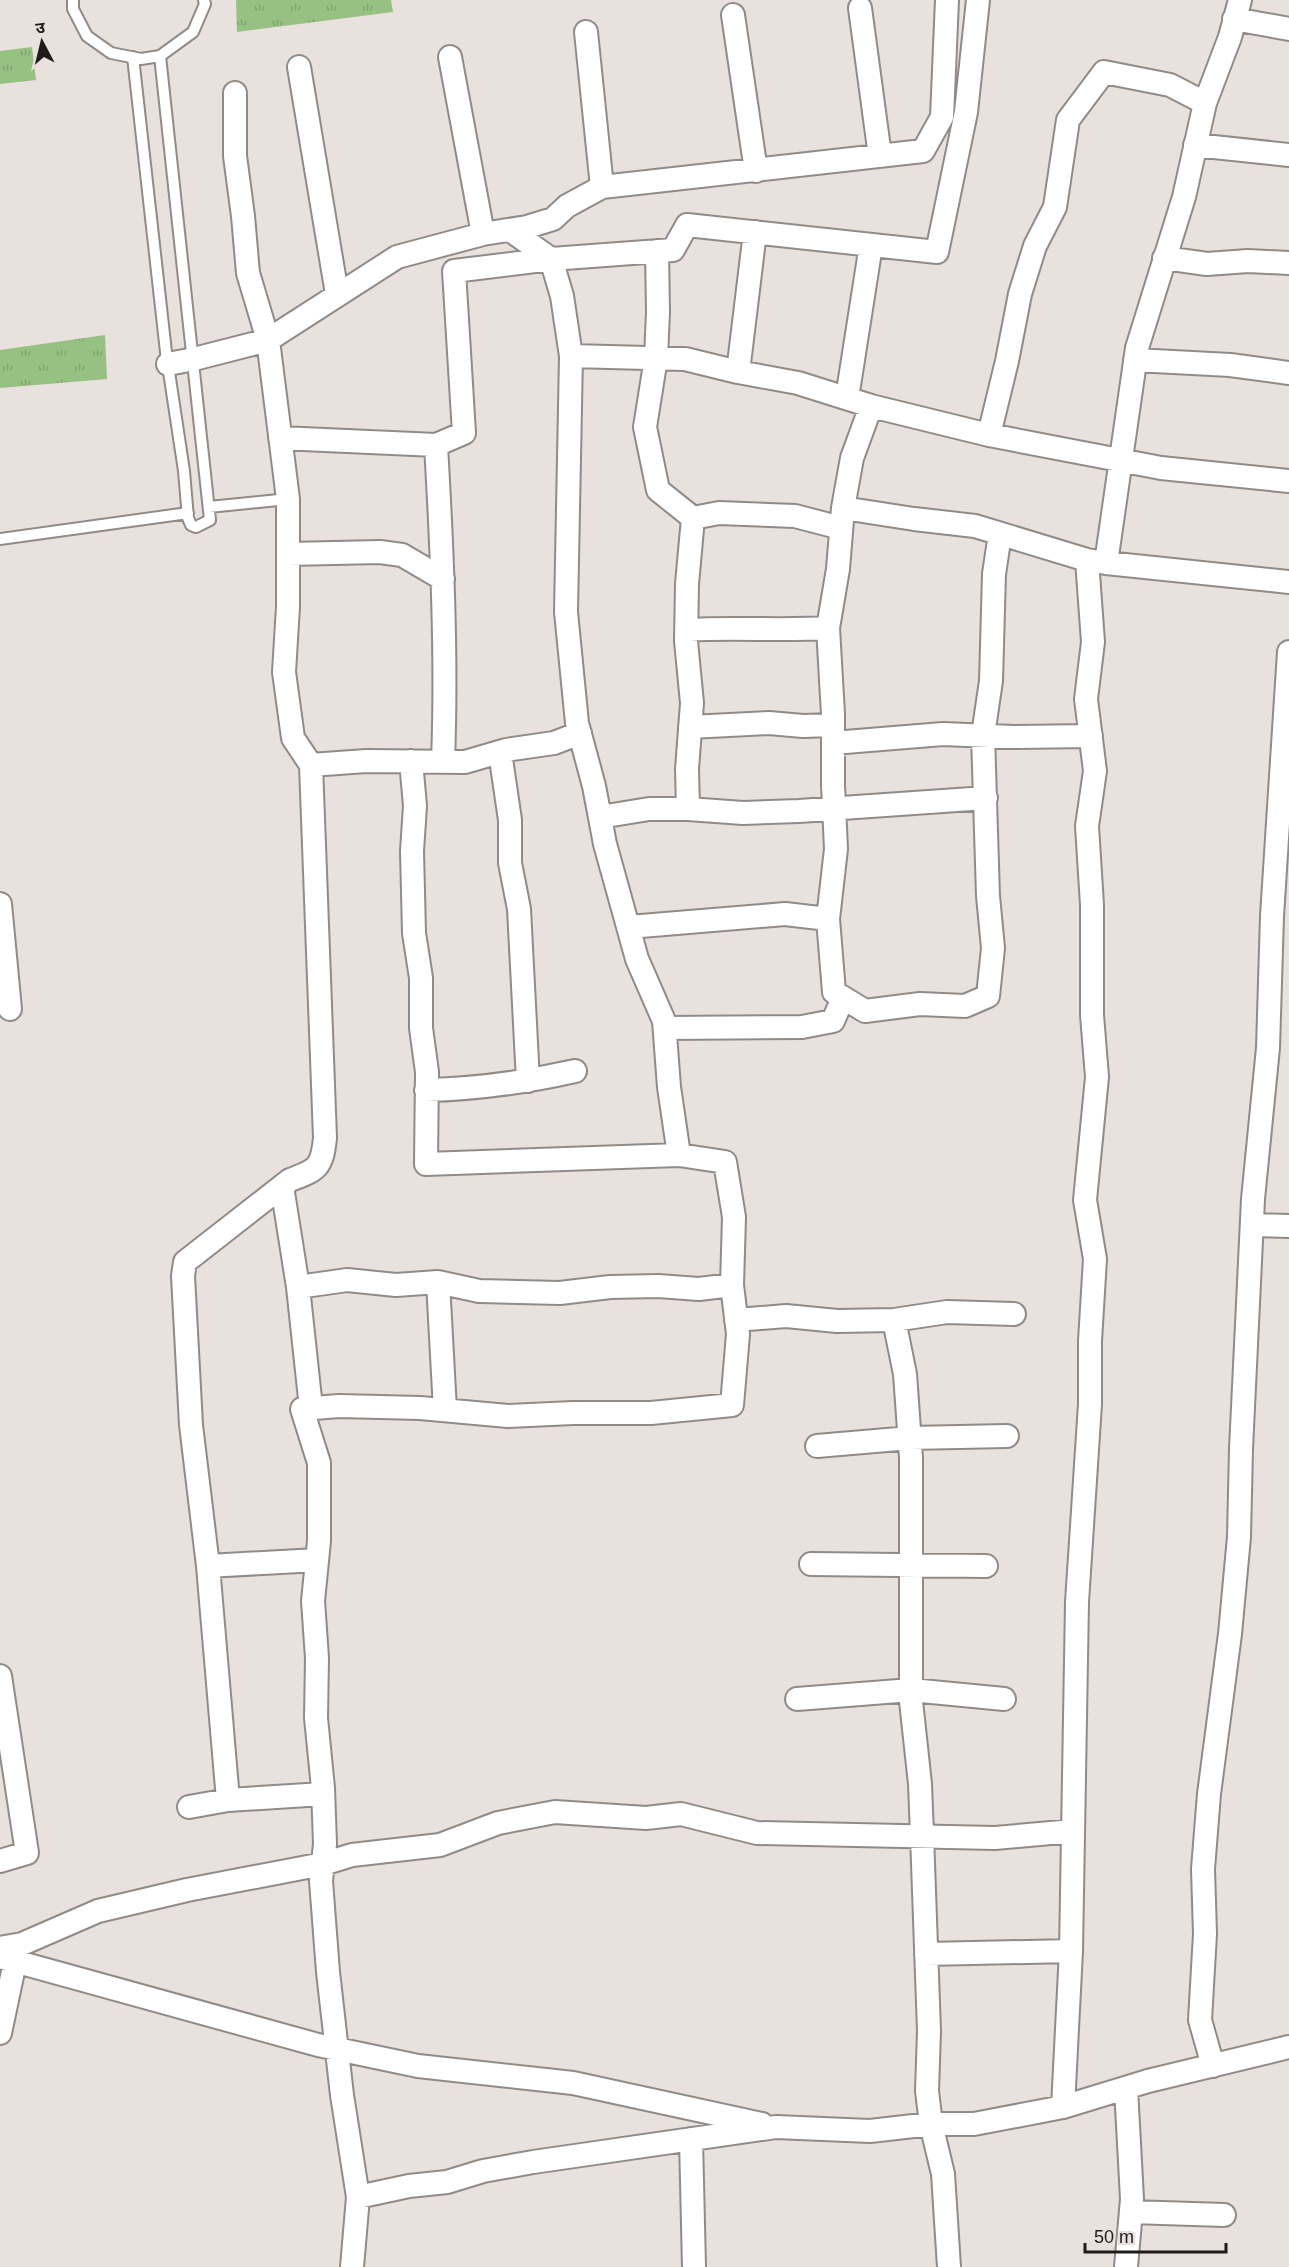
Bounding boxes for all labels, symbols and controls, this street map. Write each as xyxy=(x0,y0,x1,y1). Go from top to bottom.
north arrow xyxy=(12,12,72,72)
text: उ xyxy=(35,19,47,37)
scale bar xyxy=(1085,2216,1226,2254)
text: 50 m xyxy=(1094,2227,1134,2247)

